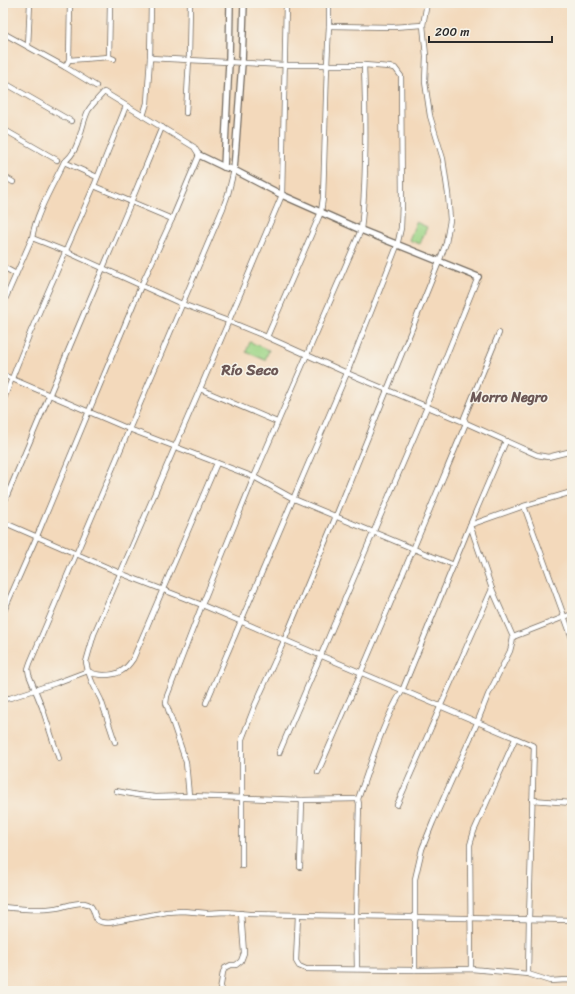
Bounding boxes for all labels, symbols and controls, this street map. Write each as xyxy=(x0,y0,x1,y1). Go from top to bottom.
scale bar xyxy=(429,18,552,44)
text: 200 m xyxy=(435,21,469,43)
district label: Río Seco xyxy=(221,357,279,383)
district label: Morro Negro xyxy=(469,385,549,410)

